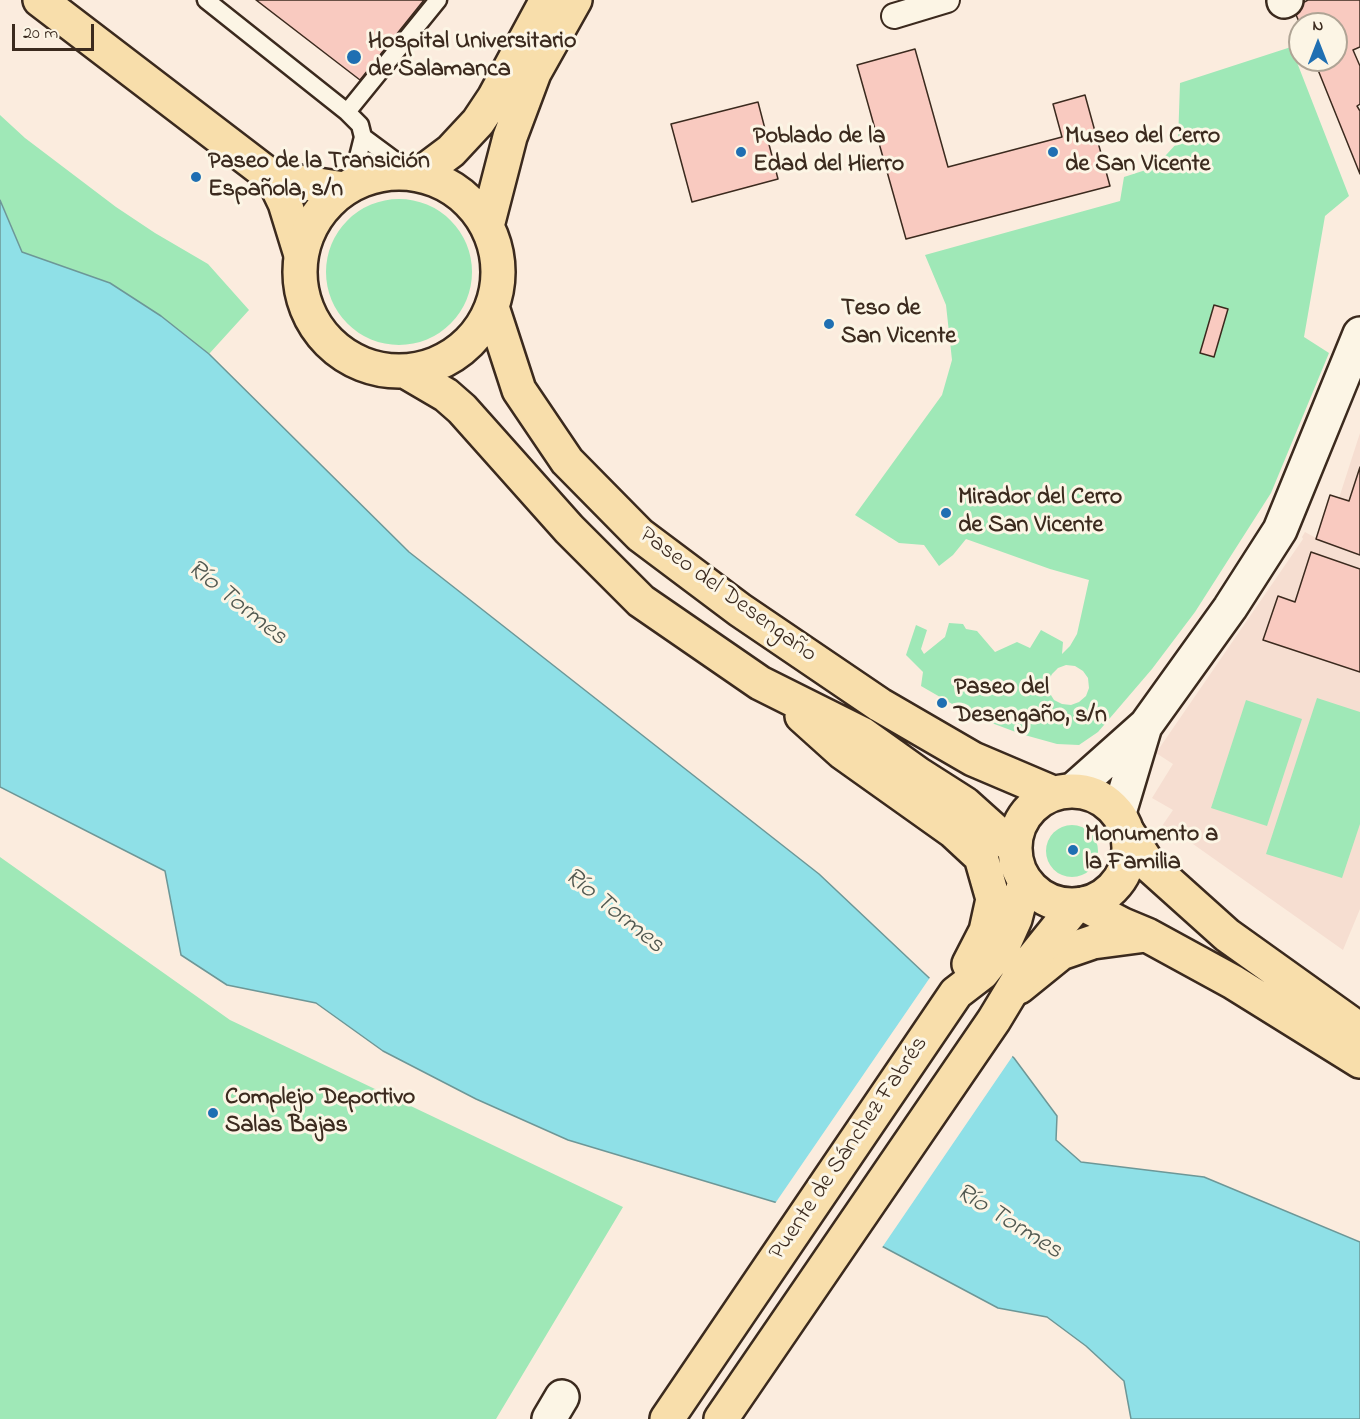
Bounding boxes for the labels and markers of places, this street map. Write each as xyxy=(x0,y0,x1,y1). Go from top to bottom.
place label: Hospital Universitario de Salamanca xyxy=(368,29,576,85)
marker: Hospital Universitario de Salamanca xyxy=(345,48,363,66)
place label: Poblado de la Edad del Hierro xyxy=(753,124,904,180)
place label: Museo del Cerro de San Vicente xyxy=(1065,124,1220,180)
marker: Poblado de la Edad del Hierro xyxy=(734,145,748,159)
marker: Museo del Cerro de San Vicente xyxy=(1046,145,1060,159)
place label: Paseo de la Transición Española, s/n xyxy=(208,149,430,205)
marker: Paseo de la Transición Española, s/n xyxy=(189,170,203,184)
place label: Teso de San Vicente xyxy=(841,296,956,352)
marker: Teso de San Vicente xyxy=(822,317,836,331)
place label: Mirador del Cerro de San Vicente xyxy=(958,485,1122,541)
marker: Mirador del Cerro de San Vicente xyxy=(939,506,953,520)
place label: Paseo del Desengaño, s/n xyxy=(954,675,1107,731)
marker: Paseo del Desengaño, s/n xyxy=(935,696,949,710)
place label: Monumento a la Familia xyxy=(1085,822,1218,878)
marker: Monumento a la Familia xyxy=(1066,843,1080,857)
place label: Complejo Deportivo Salas Bajas xyxy=(225,1085,415,1141)
marker: Complejo Deportivo Salas Bajas xyxy=(206,1106,220,1120)

